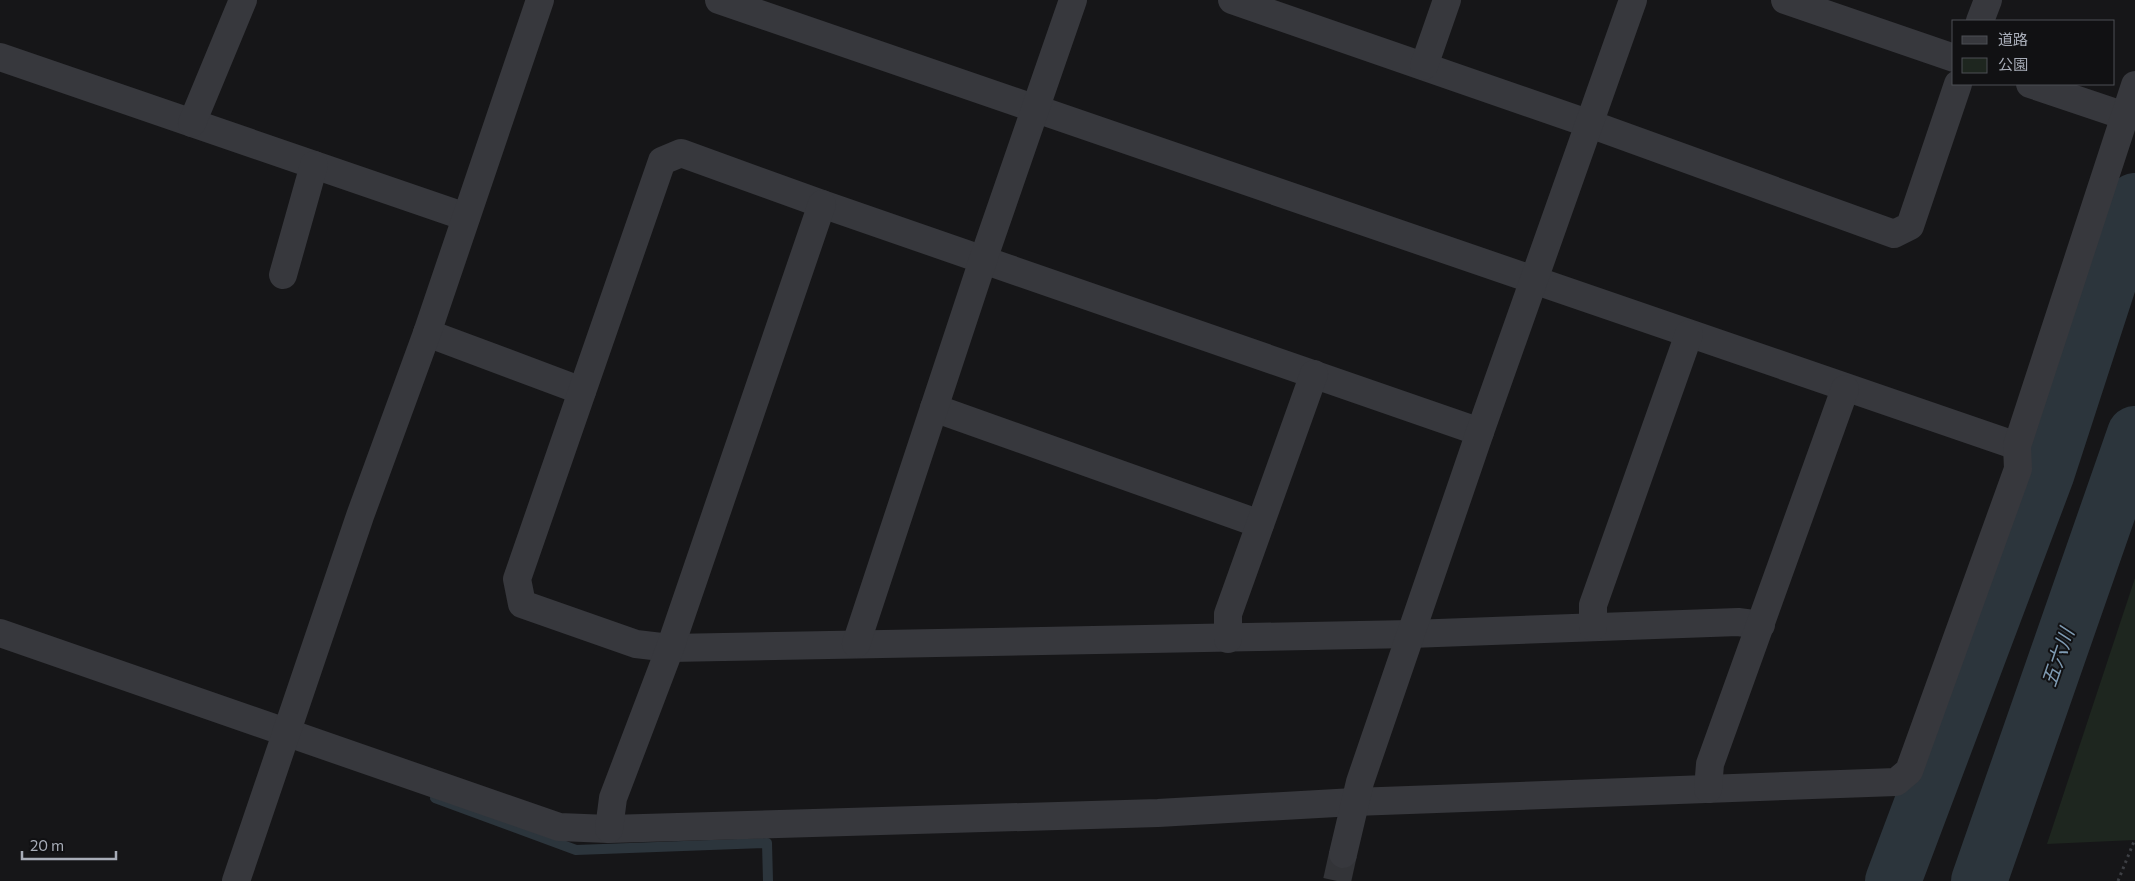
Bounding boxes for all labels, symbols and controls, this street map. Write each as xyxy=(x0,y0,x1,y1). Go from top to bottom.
legend xyxy=(1952,20,2115,85)
text: 道路 xyxy=(1998,30,2028,48)
text: 公園 xyxy=(1998,55,2028,73)
water label: 五六川 xyxy=(2036,623,2079,689)
scale bar xyxy=(22,828,116,860)
text: 20 m xyxy=(30,836,64,854)

